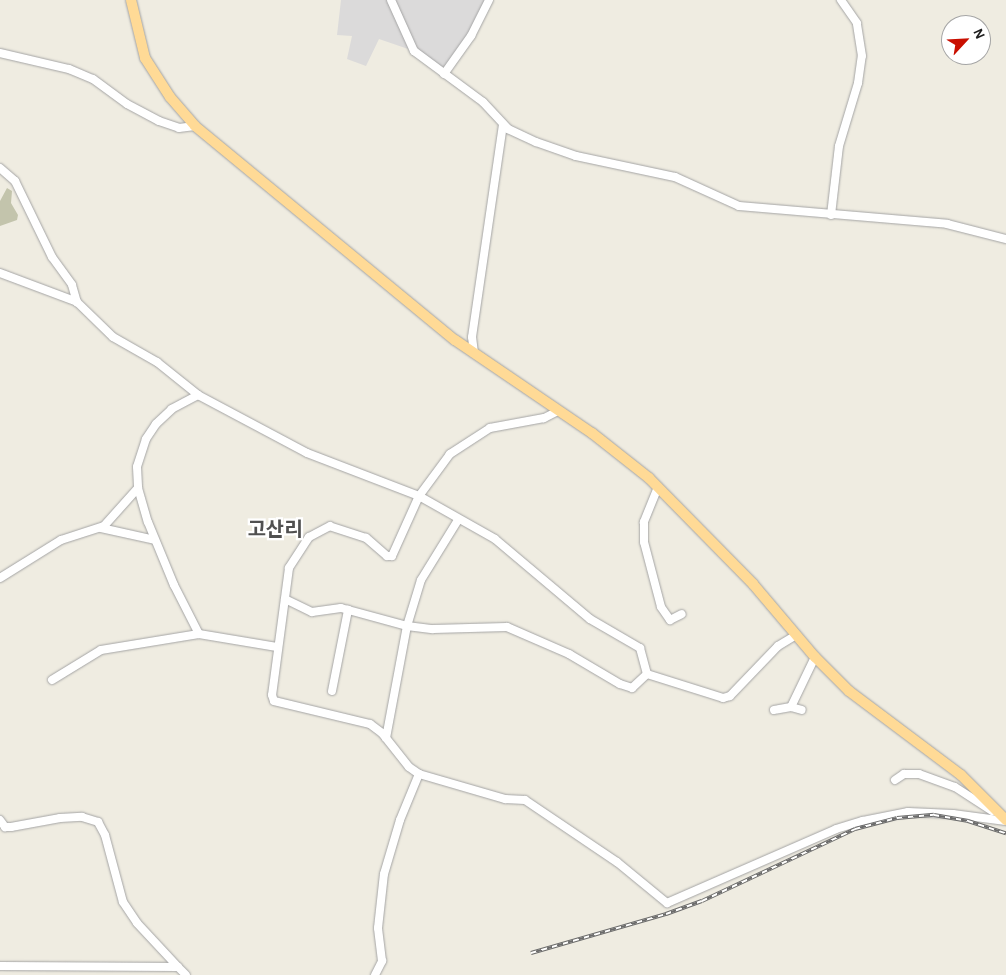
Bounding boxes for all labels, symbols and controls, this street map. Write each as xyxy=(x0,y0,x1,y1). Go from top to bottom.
north arrow xyxy=(941,15,991,65)
text: N xyxy=(970,27,987,41)
district label: 고산리 xyxy=(247,518,303,542)

